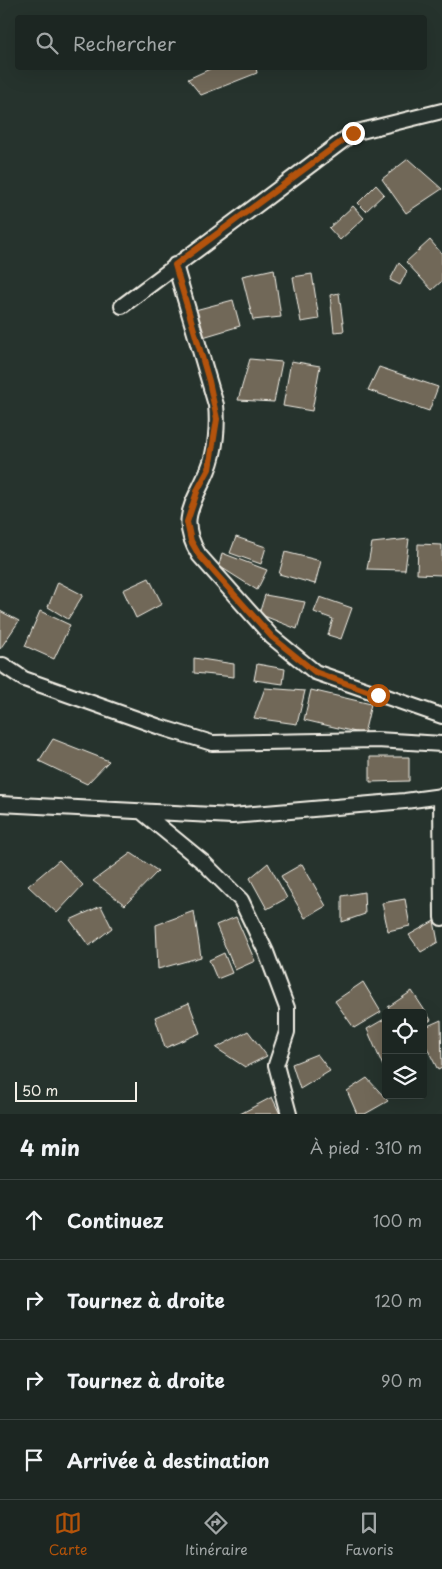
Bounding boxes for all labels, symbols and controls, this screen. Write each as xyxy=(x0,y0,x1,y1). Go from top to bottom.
search box xyxy=(15,15,427,70)
icon: search xyxy=(33,29,61,57)
text: Rechercher xyxy=(73,29,176,57)
route end xyxy=(342,122,365,145)
route start xyxy=(367,684,390,707)
map controls xyxy=(382,1009,427,1099)
button: locate xyxy=(382,1009,427,1054)
button: layers xyxy=(382,1054,427,1099)
scale bar xyxy=(15,1079,138,1102)
text: 50 m xyxy=(22,1080,58,1101)
text: 4 min xyxy=(20,1131,80,1163)
text: À pied · 310 m xyxy=(310,1135,422,1159)
icon: ahead xyxy=(20,1206,48,1234)
text: Continuez xyxy=(67,1206,164,1234)
text: 100 m xyxy=(373,1208,422,1232)
icon: right xyxy=(20,1286,48,1314)
text: Tournez à droite xyxy=(67,1286,225,1314)
text: 120 m xyxy=(375,1288,422,1312)
icon: right xyxy=(20,1366,48,1394)
text: Tournez à droite xyxy=(67,1366,225,1394)
text: 90 m xyxy=(381,1368,422,1392)
icon: arrive xyxy=(20,1446,48,1474)
text: Arrivée à destination xyxy=(67,1446,270,1474)
tab: Carte xyxy=(49,1509,88,1560)
tab: Itinéraire xyxy=(185,1509,248,1560)
tab: Favoris xyxy=(345,1509,393,1560)

